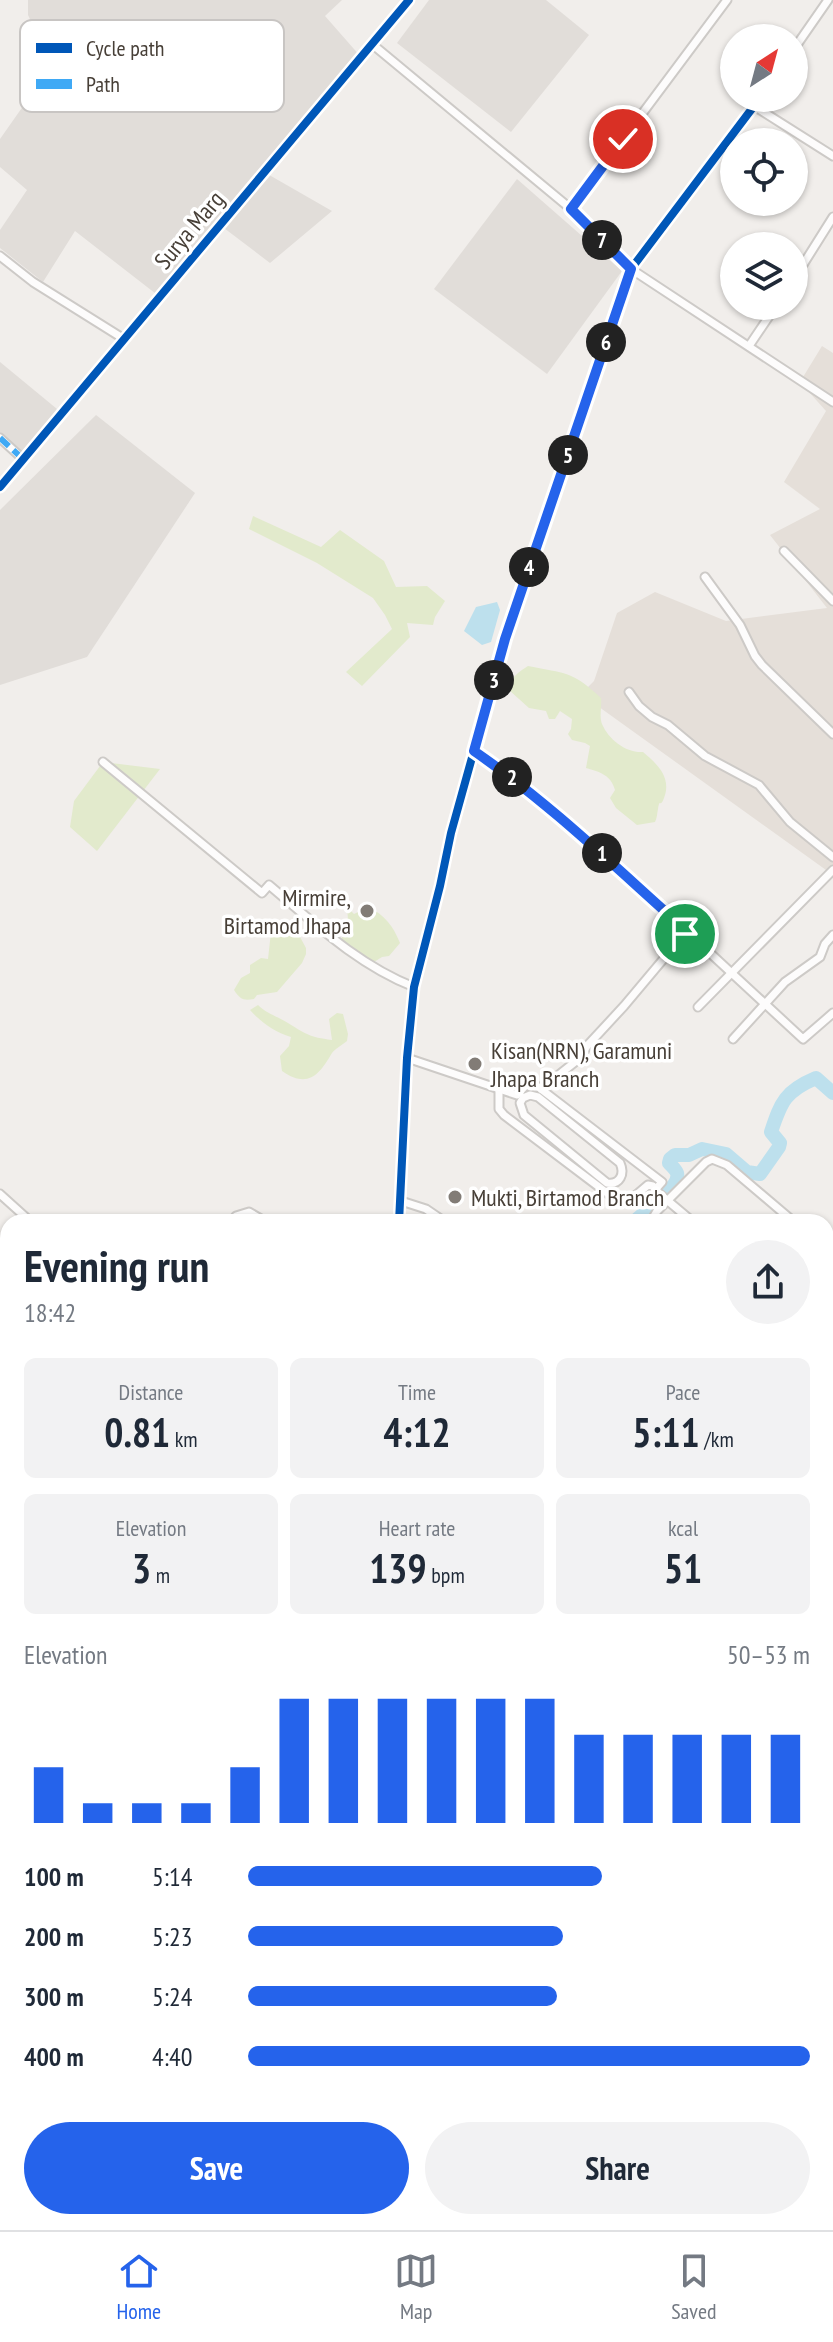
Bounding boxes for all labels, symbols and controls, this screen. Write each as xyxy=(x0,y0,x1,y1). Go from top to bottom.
legend xyxy=(20,20,284,112)
north arrow xyxy=(720,24,808,112)
map controls xyxy=(720,24,808,320)
text: Cycle path xyxy=(86,34,164,62)
text: Path xyxy=(86,70,120,98)
pin xyxy=(589,105,657,173)
icon: check xyxy=(601,117,645,161)
button: locate xyxy=(720,128,808,216)
street label: Surya Marg xyxy=(147,184,231,276)
pin: 7 xyxy=(582,220,622,260)
text: 7 xyxy=(597,226,607,254)
button: layers xyxy=(720,232,808,320)
pin: 6 xyxy=(586,322,626,362)
text: 6 xyxy=(601,328,611,356)
pin: 5 xyxy=(548,435,588,475)
text: 5 xyxy=(563,441,573,469)
pin: 4 xyxy=(509,547,549,587)
text: 4 xyxy=(524,553,534,581)
pin: 3 xyxy=(474,660,514,700)
text: 3 xyxy=(489,666,499,694)
pin: 2 xyxy=(492,757,532,797)
text: 2 xyxy=(507,763,517,791)
pin: 1 xyxy=(582,833,622,873)
text: 1 xyxy=(597,839,607,867)
place label: Mirmire, Birtamod Jhapa xyxy=(224,882,351,941)
pin xyxy=(651,900,719,968)
marker: Mirmire, Birtamod Jhapa xyxy=(358,902,376,920)
icon: arrive xyxy=(663,912,707,956)
place label: Kisan(NRN), Garamuni Jhapa Branch xyxy=(490,1035,672,1094)
marker: Kisan(NRN), Garamuni Jhapa Branch xyxy=(466,1055,484,1073)
place label: Mukti, Birtamod Branch xyxy=(471,1182,664,1213)
marker: Mukti, Birtamod Branch xyxy=(446,1188,464,1206)
text: Evening run xyxy=(24,1237,209,1294)
button: share xyxy=(726,1240,810,1324)
text: 18:42 xyxy=(24,1296,76,1329)
text: Distance xyxy=(119,1378,183,1406)
text: Time xyxy=(398,1378,436,1406)
text: Pace xyxy=(666,1378,700,1406)
text: 0.81 xyxy=(104,1406,170,1458)
text: 4:12 xyxy=(383,1406,451,1458)
text: 5:11 xyxy=(632,1406,700,1458)
text: km xyxy=(170,1425,198,1453)
text: /km xyxy=(700,1425,734,1453)
text: Elevation xyxy=(116,1514,186,1542)
text: Heart rate xyxy=(379,1514,455,1542)
text: kcal xyxy=(668,1514,698,1542)
text: 3 xyxy=(132,1542,151,1594)
text: 139 xyxy=(369,1542,427,1594)
text: 51 xyxy=(664,1542,702,1594)
text: m xyxy=(151,1561,170,1589)
text: bpm xyxy=(427,1561,465,1589)
text: Elevation xyxy=(24,1638,107,1671)
text: 50–53 m xyxy=(727,1638,810,1671)
text: 100 m xyxy=(24,1860,84,1893)
text: 5:14 xyxy=(152,1860,192,1893)
text: 200 m xyxy=(24,1920,84,1953)
text: 5:23 xyxy=(152,1920,192,1953)
text: 300 m xyxy=(24,1980,84,2013)
text: 5:24 xyxy=(152,1980,192,2013)
text: 400 m xyxy=(24,2040,84,2073)
text: 4:40 xyxy=(152,2040,192,2073)
button: Save xyxy=(24,2122,409,2214)
button: Share xyxy=(425,2122,810,2214)
tab: Home xyxy=(116,2249,161,2325)
tab: Map xyxy=(394,2249,438,2325)
tab: Saved xyxy=(671,2249,717,2325)

